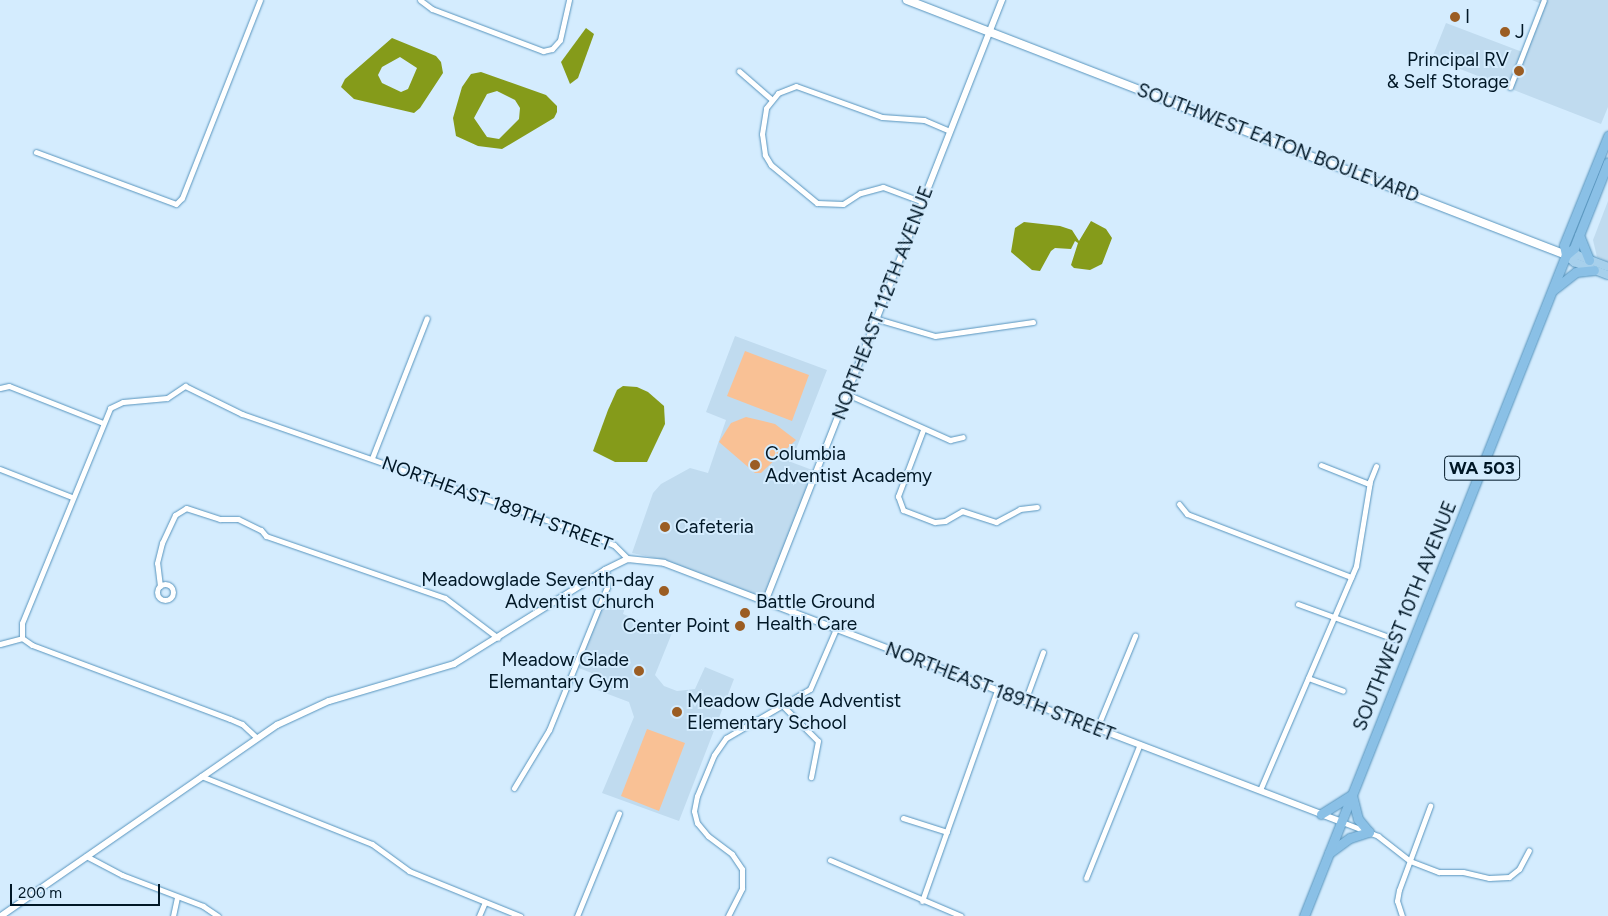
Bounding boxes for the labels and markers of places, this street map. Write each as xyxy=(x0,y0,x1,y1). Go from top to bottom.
place label: I xyxy=(1465,6,1470,28)
marker: I xyxy=(1449,11,1461,23)
place label: J xyxy=(1515,21,1525,43)
marker: J xyxy=(1499,26,1511,38)
place label: Principal RV & Self Storage xyxy=(1387,49,1509,93)
marker: Principal RV & Self Storage xyxy=(1513,65,1525,77)
place label: Columbia Adventist Academy xyxy=(765,443,932,487)
marker: Columbia Adventist Academy xyxy=(749,459,761,471)
place label: Cafeteria xyxy=(675,516,754,538)
marker: Cafeteria xyxy=(659,521,671,533)
place label: Meadowglade Seventh-day Adventist Church xyxy=(421,569,654,613)
marker: Meadowglade Seventh-day Adventist Church xyxy=(658,585,670,597)
place label: Battle Ground Health Care xyxy=(756,591,875,635)
marker: Battle Ground Health Care xyxy=(738,606,752,620)
place label: Center Point xyxy=(623,615,730,637)
marker: Center Point xyxy=(734,620,746,632)
place label: Meadow Glade Elemantary Gym xyxy=(488,649,629,693)
marker: Meadow Glade Elemantary Gym xyxy=(633,665,645,677)
place label: Meadow Glade Adventist Elementary School xyxy=(687,690,901,734)
marker: Meadow Glade Adventist Elementary School xyxy=(671,706,683,718)

